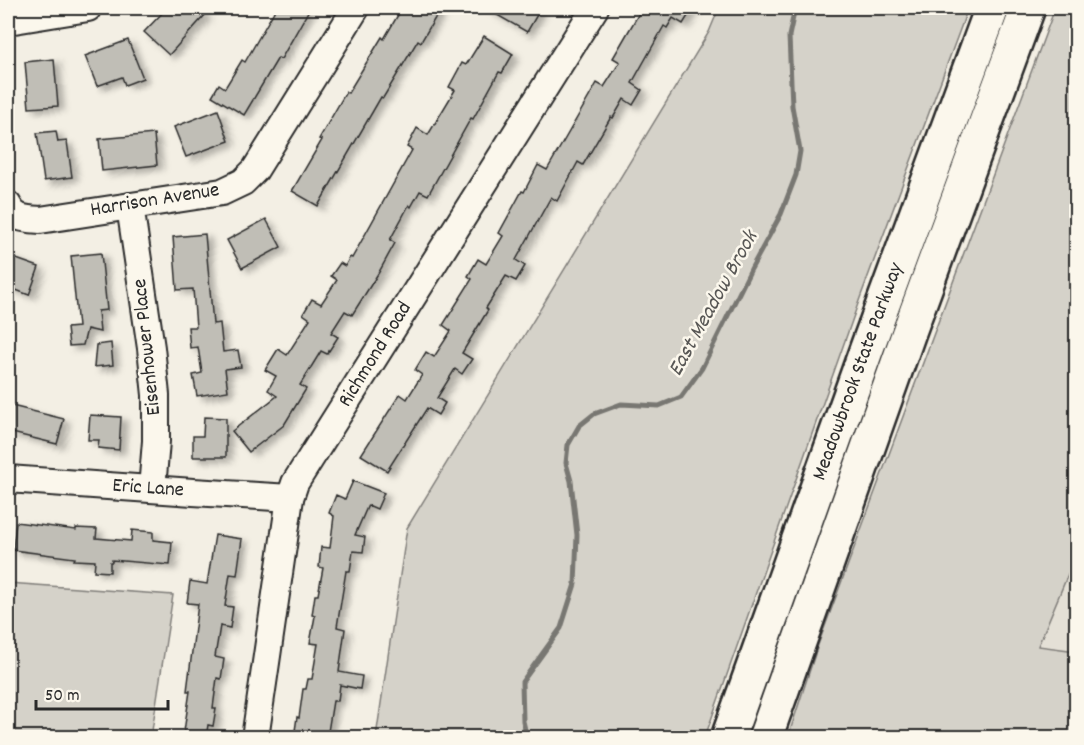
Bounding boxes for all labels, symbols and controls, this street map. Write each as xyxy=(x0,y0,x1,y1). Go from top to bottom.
street label: Harrison Avenue xyxy=(88,176,222,226)
water label: East Meadow Brook xyxy=(661,224,768,382)
street label: Meadowbrook State Parkway xyxy=(806,259,912,485)
street label: Eisenhower Place xyxy=(126,277,170,417)
street label: Richmond Road xyxy=(332,296,420,414)
street label: Eric Lane xyxy=(111,472,185,506)
scale bar xyxy=(36,673,168,711)
text: 50 m xyxy=(45,684,80,709)

